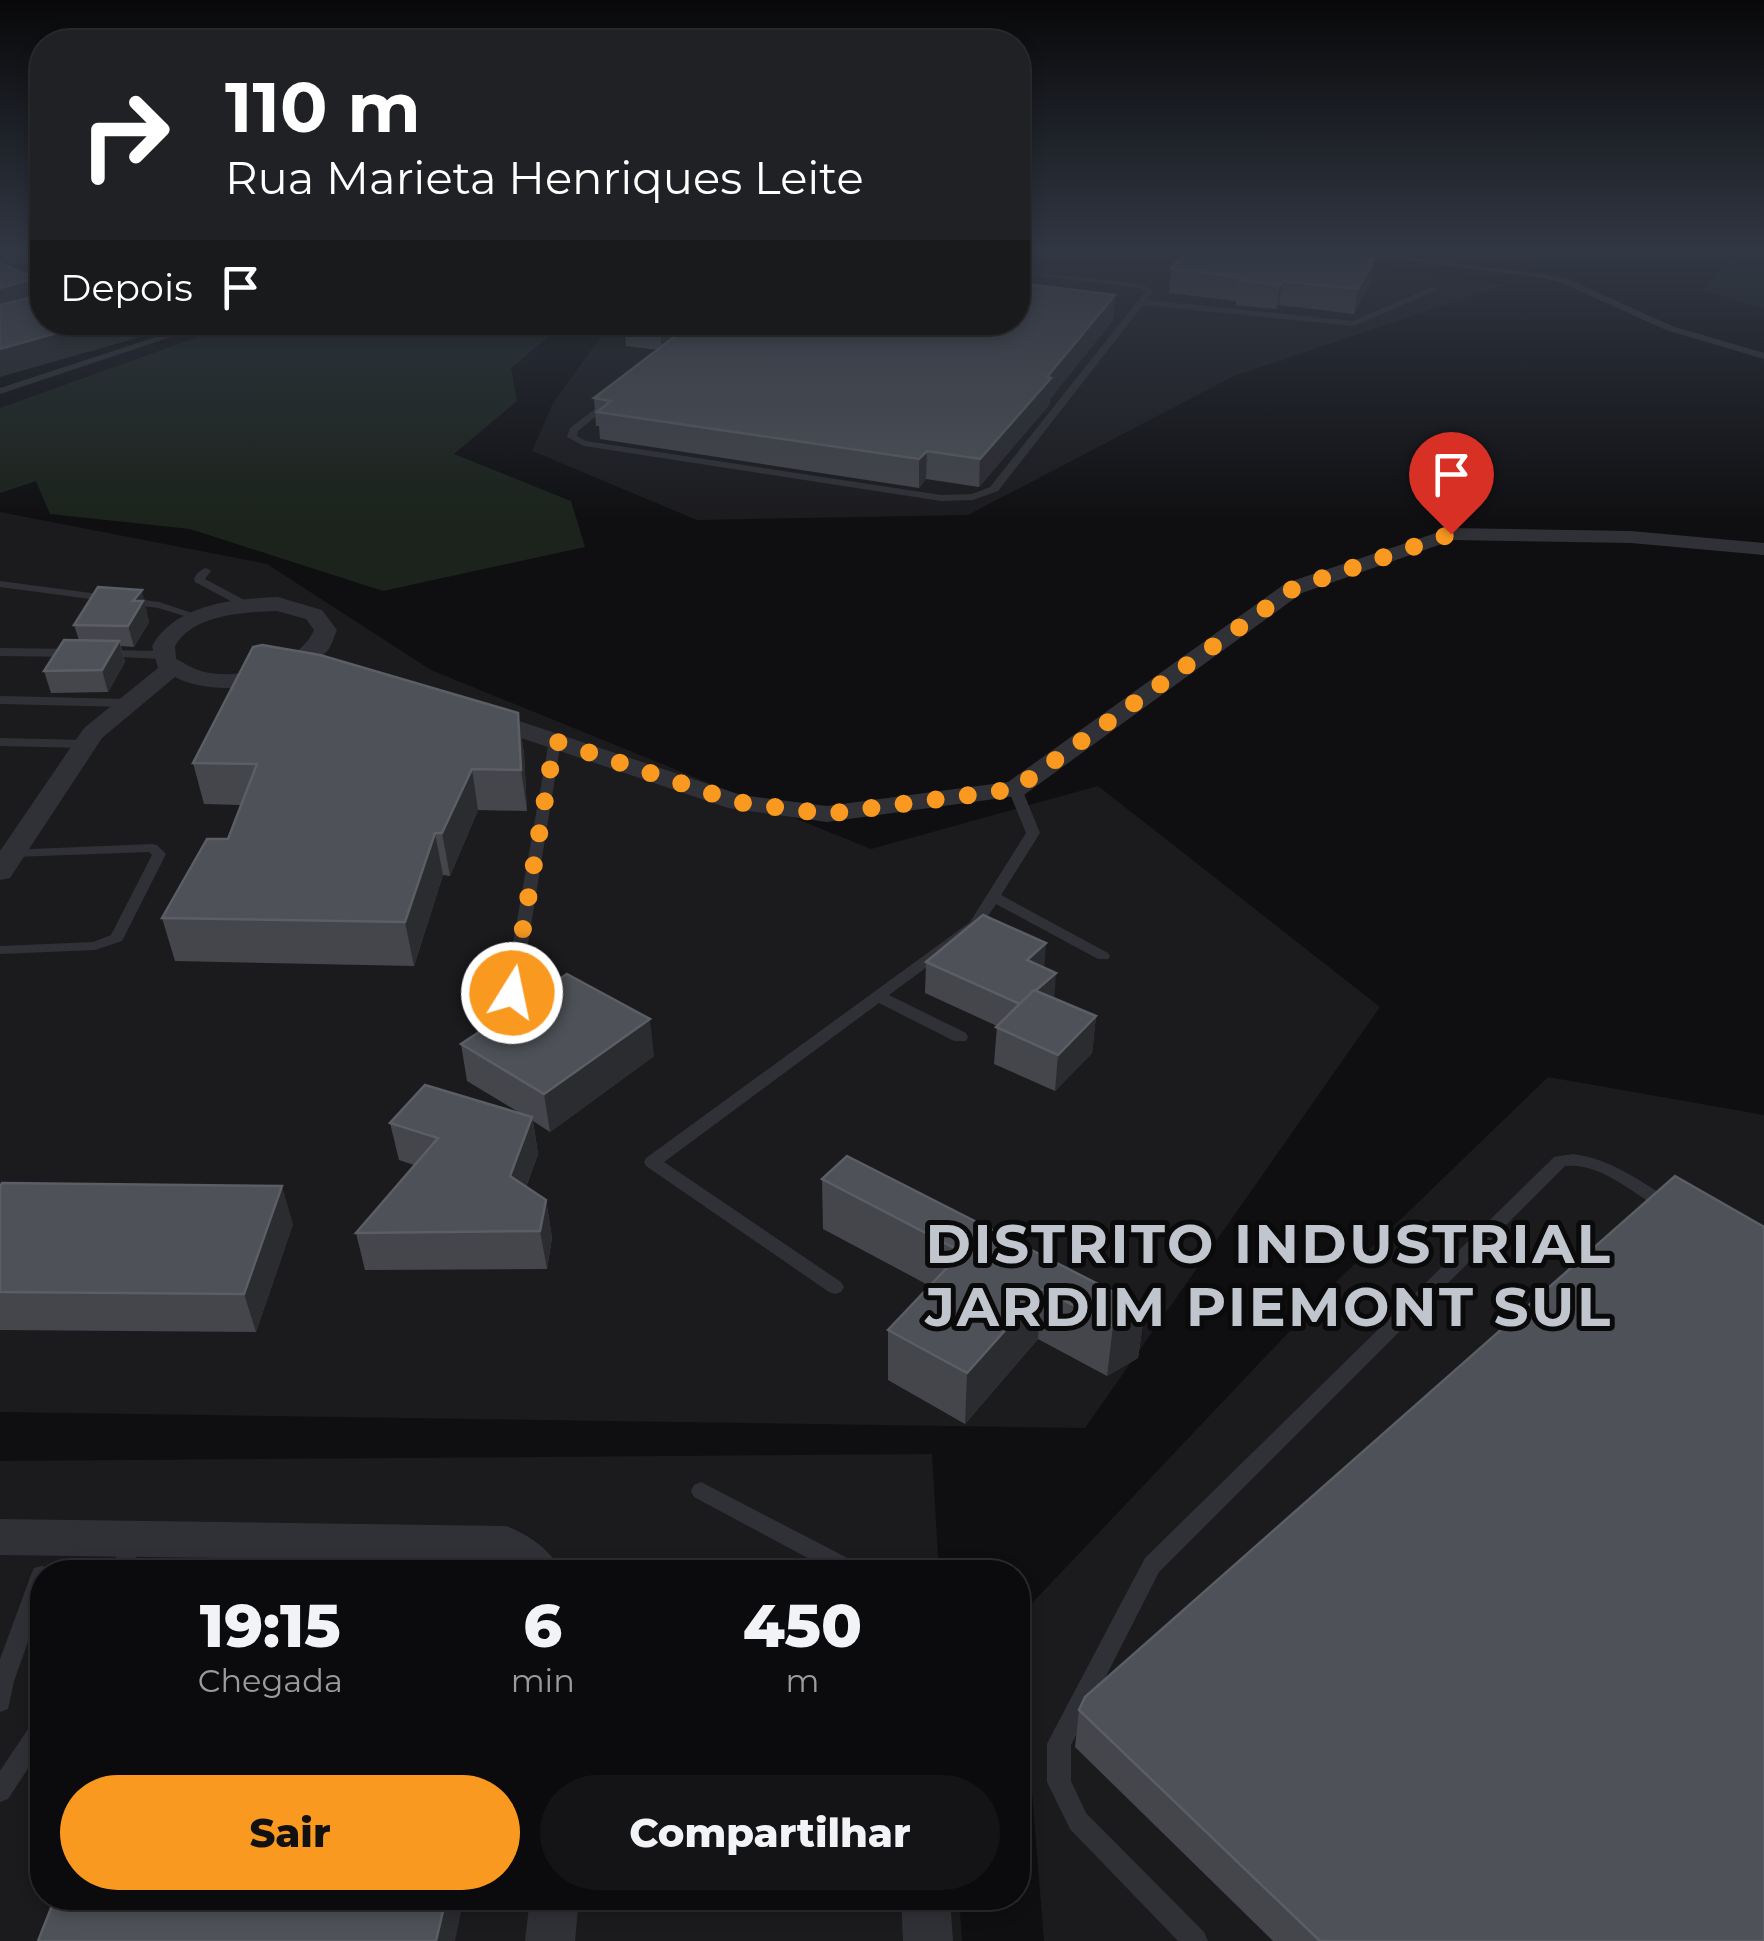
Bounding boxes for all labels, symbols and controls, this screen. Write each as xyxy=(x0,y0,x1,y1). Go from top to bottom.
text: 110 m xyxy=(225,64,421,150)
icon: right xyxy=(60,70,190,200)
text: Rua Marieta Henriques Leite xyxy=(225,150,864,205)
icon: arrive xyxy=(213,260,268,315)
text: Depois xyxy=(60,264,193,311)
pin xyxy=(1409,432,1494,535)
icon: arrive xyxy=(1424,447,1479,502)
position arrow xyxy=(460,941,564,1045)
district label: DISTRITO INDUSTRIAL JARDIM PIEMONT SUL xyxy=(924,1210,1613,1340)
text: 19:15 xyxy=(200,1589,341,1662)
text: 6 xyxy=(523,1589,562,1662)
text: 450 xyxy=(743,1589,862,1662)
text: Chegada xyxy=(198,1661,343,1700)
text: min xyxy=(511,1661,575,1700)
text: m xyxy=(785,1661,819,1700)
button: Sair xyxy=(60,1775,520,1890)
button: Compartilhar xyxy=(540,1775,1000,1890)

